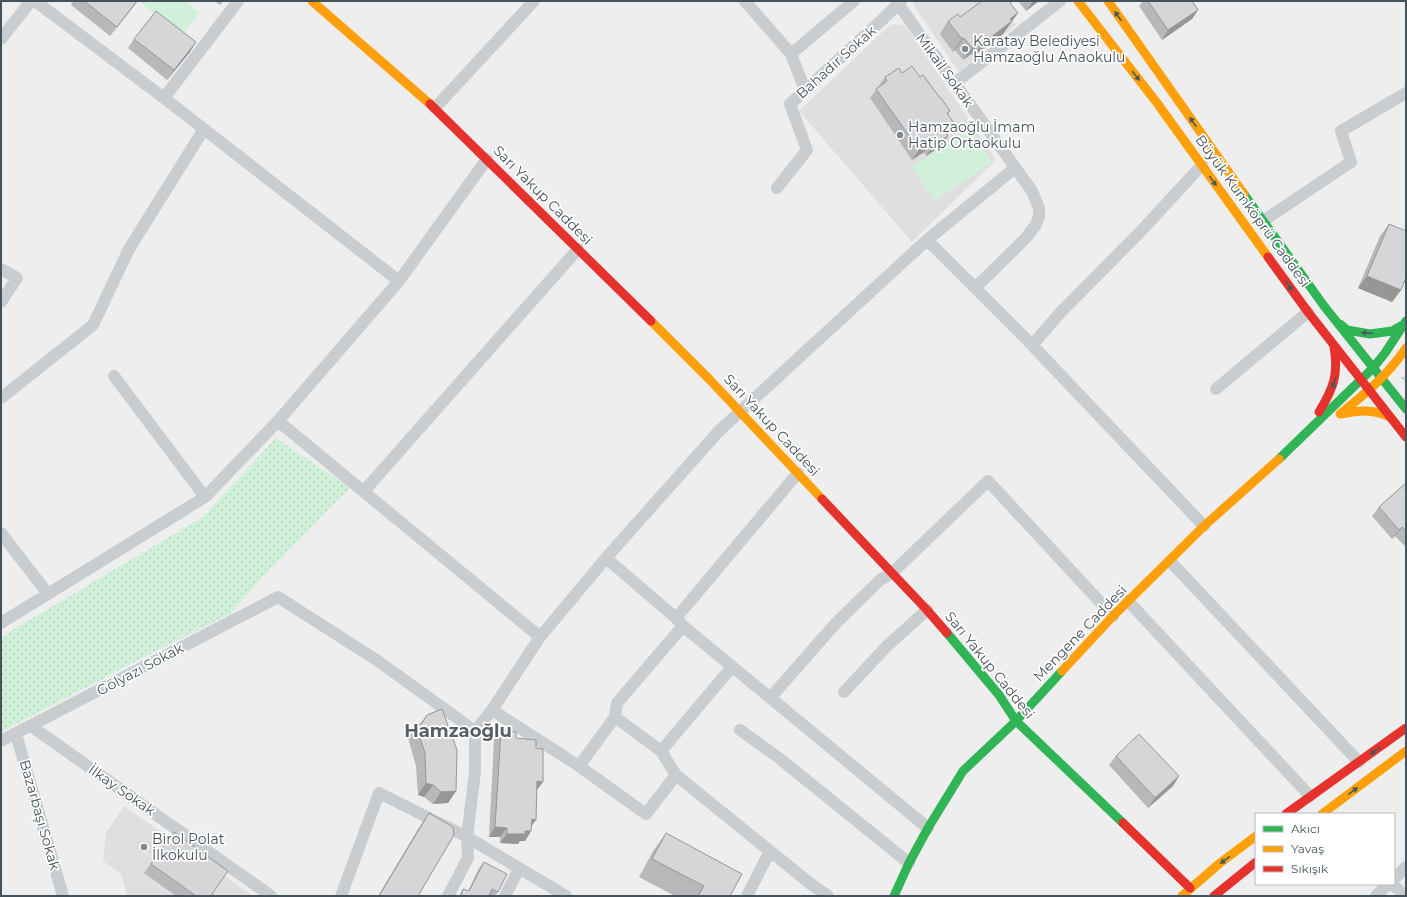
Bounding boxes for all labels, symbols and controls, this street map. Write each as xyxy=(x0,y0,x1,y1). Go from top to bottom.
one-way arrow xyxy=(1114,11,1122,21)
street label: Bahadır Sokak xyxy=(792,21,880,103)
street label: Mikail Sokak xyxy=(912,29,978,111)
place label: Karatay Belediyesi Hamzaoğlu Anaokulu xyxy=(973,32,1125,66)
marker: Karatay Belediyesi Hamzaoğlu Anaokulu xyxy=(960,44,970,54)
one-way arrow xyxy=(1132,71,1140,82)
one-way arrow xyxy=(1189,117,1197,127)
place label: Hamzaoğlu İmam Hatip Ortaokulu xyxy=(908,118,1035,152)
marker: Hamzaoğlu İmam Hatip Ortaokulu xyxy=(895,130,905,140)
street label: Büyük Kumköprü Caddesi xyxy=(1192,131,1314,291)
street label: Sarı Yakup Caddesi xyxy=(490,142,596,248)
one-way arrow xyxy=(1209,175,1218,186)
one-way arrow xyxy=(1285,281,1294,292)
one-way arrow xyxy=(1361,330,1373,336)
street label: Sarı Yakup Caddesi xyxy=(720,370,824,480)
one-way arrow xyxy=(1331,377,1337,389)
street label: Mengene Caddesi xyxy=(1029,581,1131,685)
street label: Sarı Yakup Caddesi xyxy=(941,608,1039,722)
street label: Gölyazı Sokak xyxy=(94,638,187,699)
district label: Hamzaoğlu xyxy=(404,720,512,742)
one-way arrow xyxy=(1369,747,1380,755)
street label: Bazarbaşı Sokak xyxy=(16,758,65,873)
street label: İlkay Sokak xyxy=(85,760,160,820)
one-way arrow xyxy=(1348,786,1359,795)
legend xyxy=(1255,813,1395,885)
text: Akıcı xyxy=(1291,821,1320,836)
place label: Birol Polat İlkokulu xyxy=(152,830,225,864)
text: Yavaş xyxy=(1291,841,1324,856)
marker: Birol Polat İlkokulu xyxy=(139,842,149,852)
one-way arrow xyxy=(1219,855,1230,864)
text: Sıkışık xyxy=(1291,861,1329,876)

